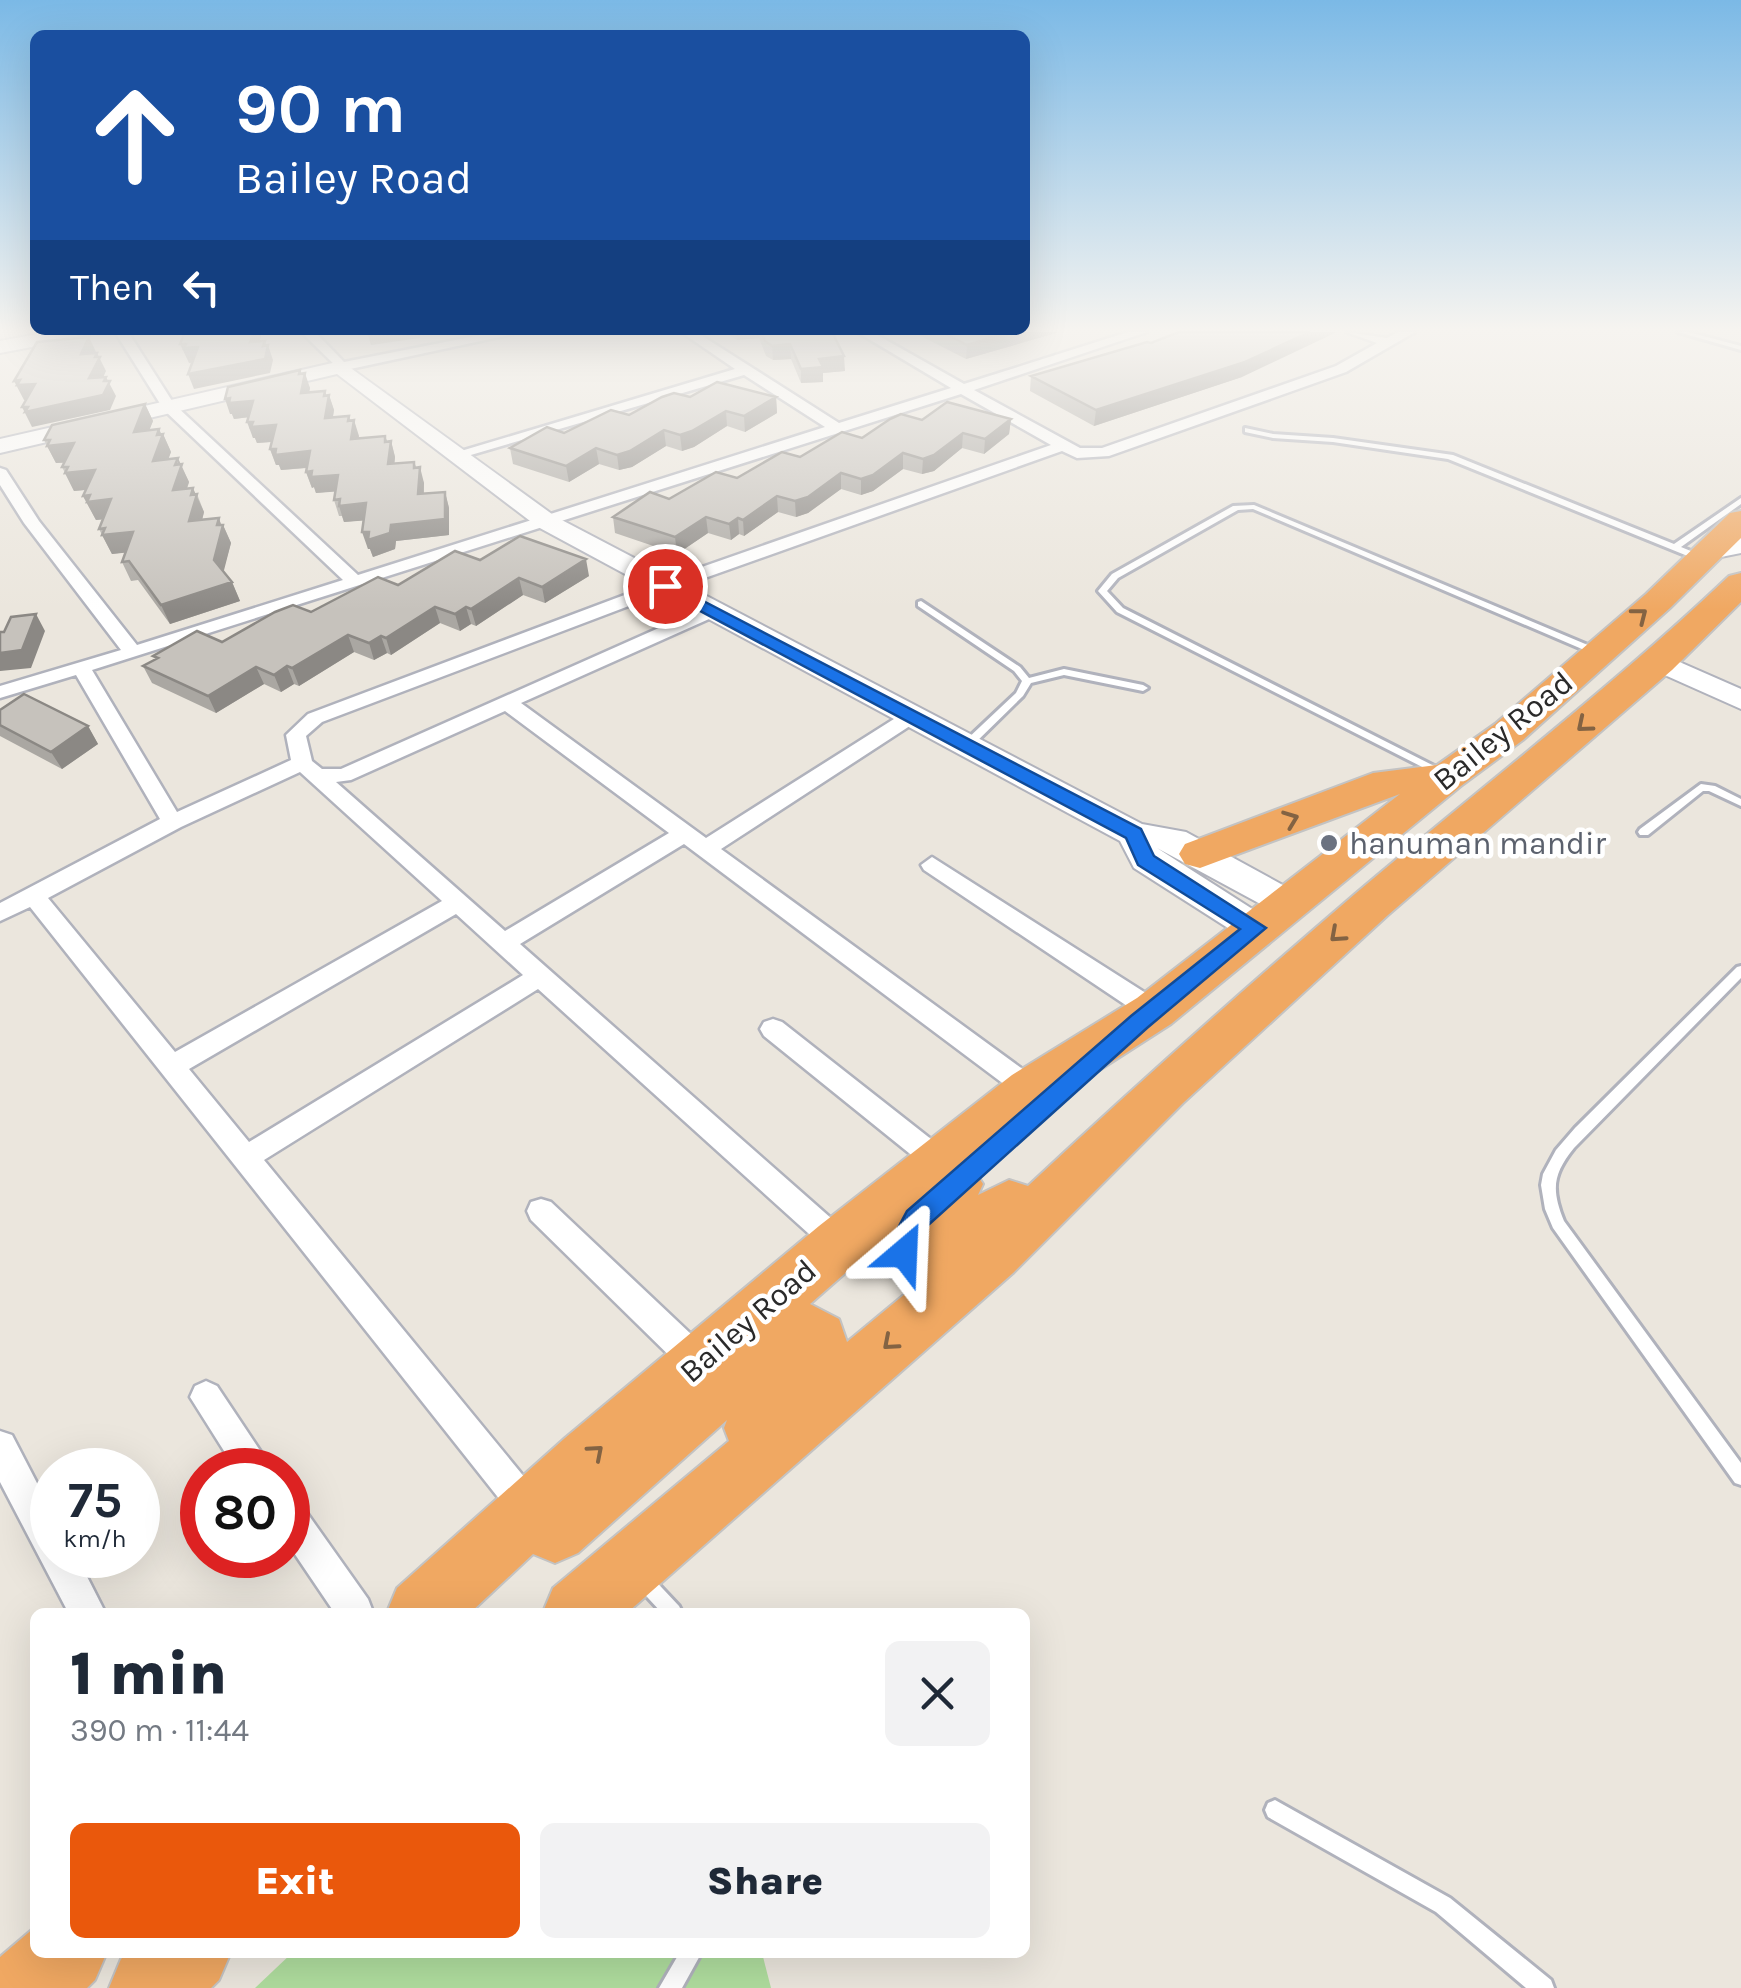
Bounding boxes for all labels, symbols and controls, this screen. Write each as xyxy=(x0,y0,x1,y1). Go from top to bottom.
text: 90 m xyxy=(235,68,406,150)
icon: ahead xyxy=(70,70,200,200)
text: Bailey Road xyxy=(235,152,472,204)
icon: left xyxy=(174,260,229,315)
text: Then xyxy=(70,265,154,310)
pin xyxy=(623,544,708,629)
icon: arrive xyxy=(638,559,693,614)
one-way arrow xyxy=(1629,610,1647,627)
street label: Bailey Road xyxy=(1426,664,1580,798)
one-way arrow xyxy=(1577,713,1596,731)
one-way arrow xyxy=(1282,810,1299,831)
place label: hanuman mandir xyxy=(1349,825,1606,862)
marker: hanuman mandir xyxy=(1318,832,1340,854)
one-way arrow xyxy=(1330,924,1349,942)
position arrow xyxy=(852,1201,956,1305)
street label: Bailey Road xyxy=(672,1252,824,1390)
one-way arrow xyxy=(883,1331,901,1349)
one-way arrow xyxy=(584,1446,603,1464)
speed limit sign: 80 xyxy=(180,1448,310,1578)
text: 75 xyxy=(68,1471,122,1530)
text: km/h xyxy=(63,1524,127,1553)
text: 1 min xyxy=(70,1639,227,1709)
button: close xyxy=(885,1641,990,1746)
text: 390 m · 11:44 xyxy=(70,1712,249,1749)
button: Exit xyxy=(70,1823,520,1938)
button: Share xyxy=(540,1823,990,1938)

